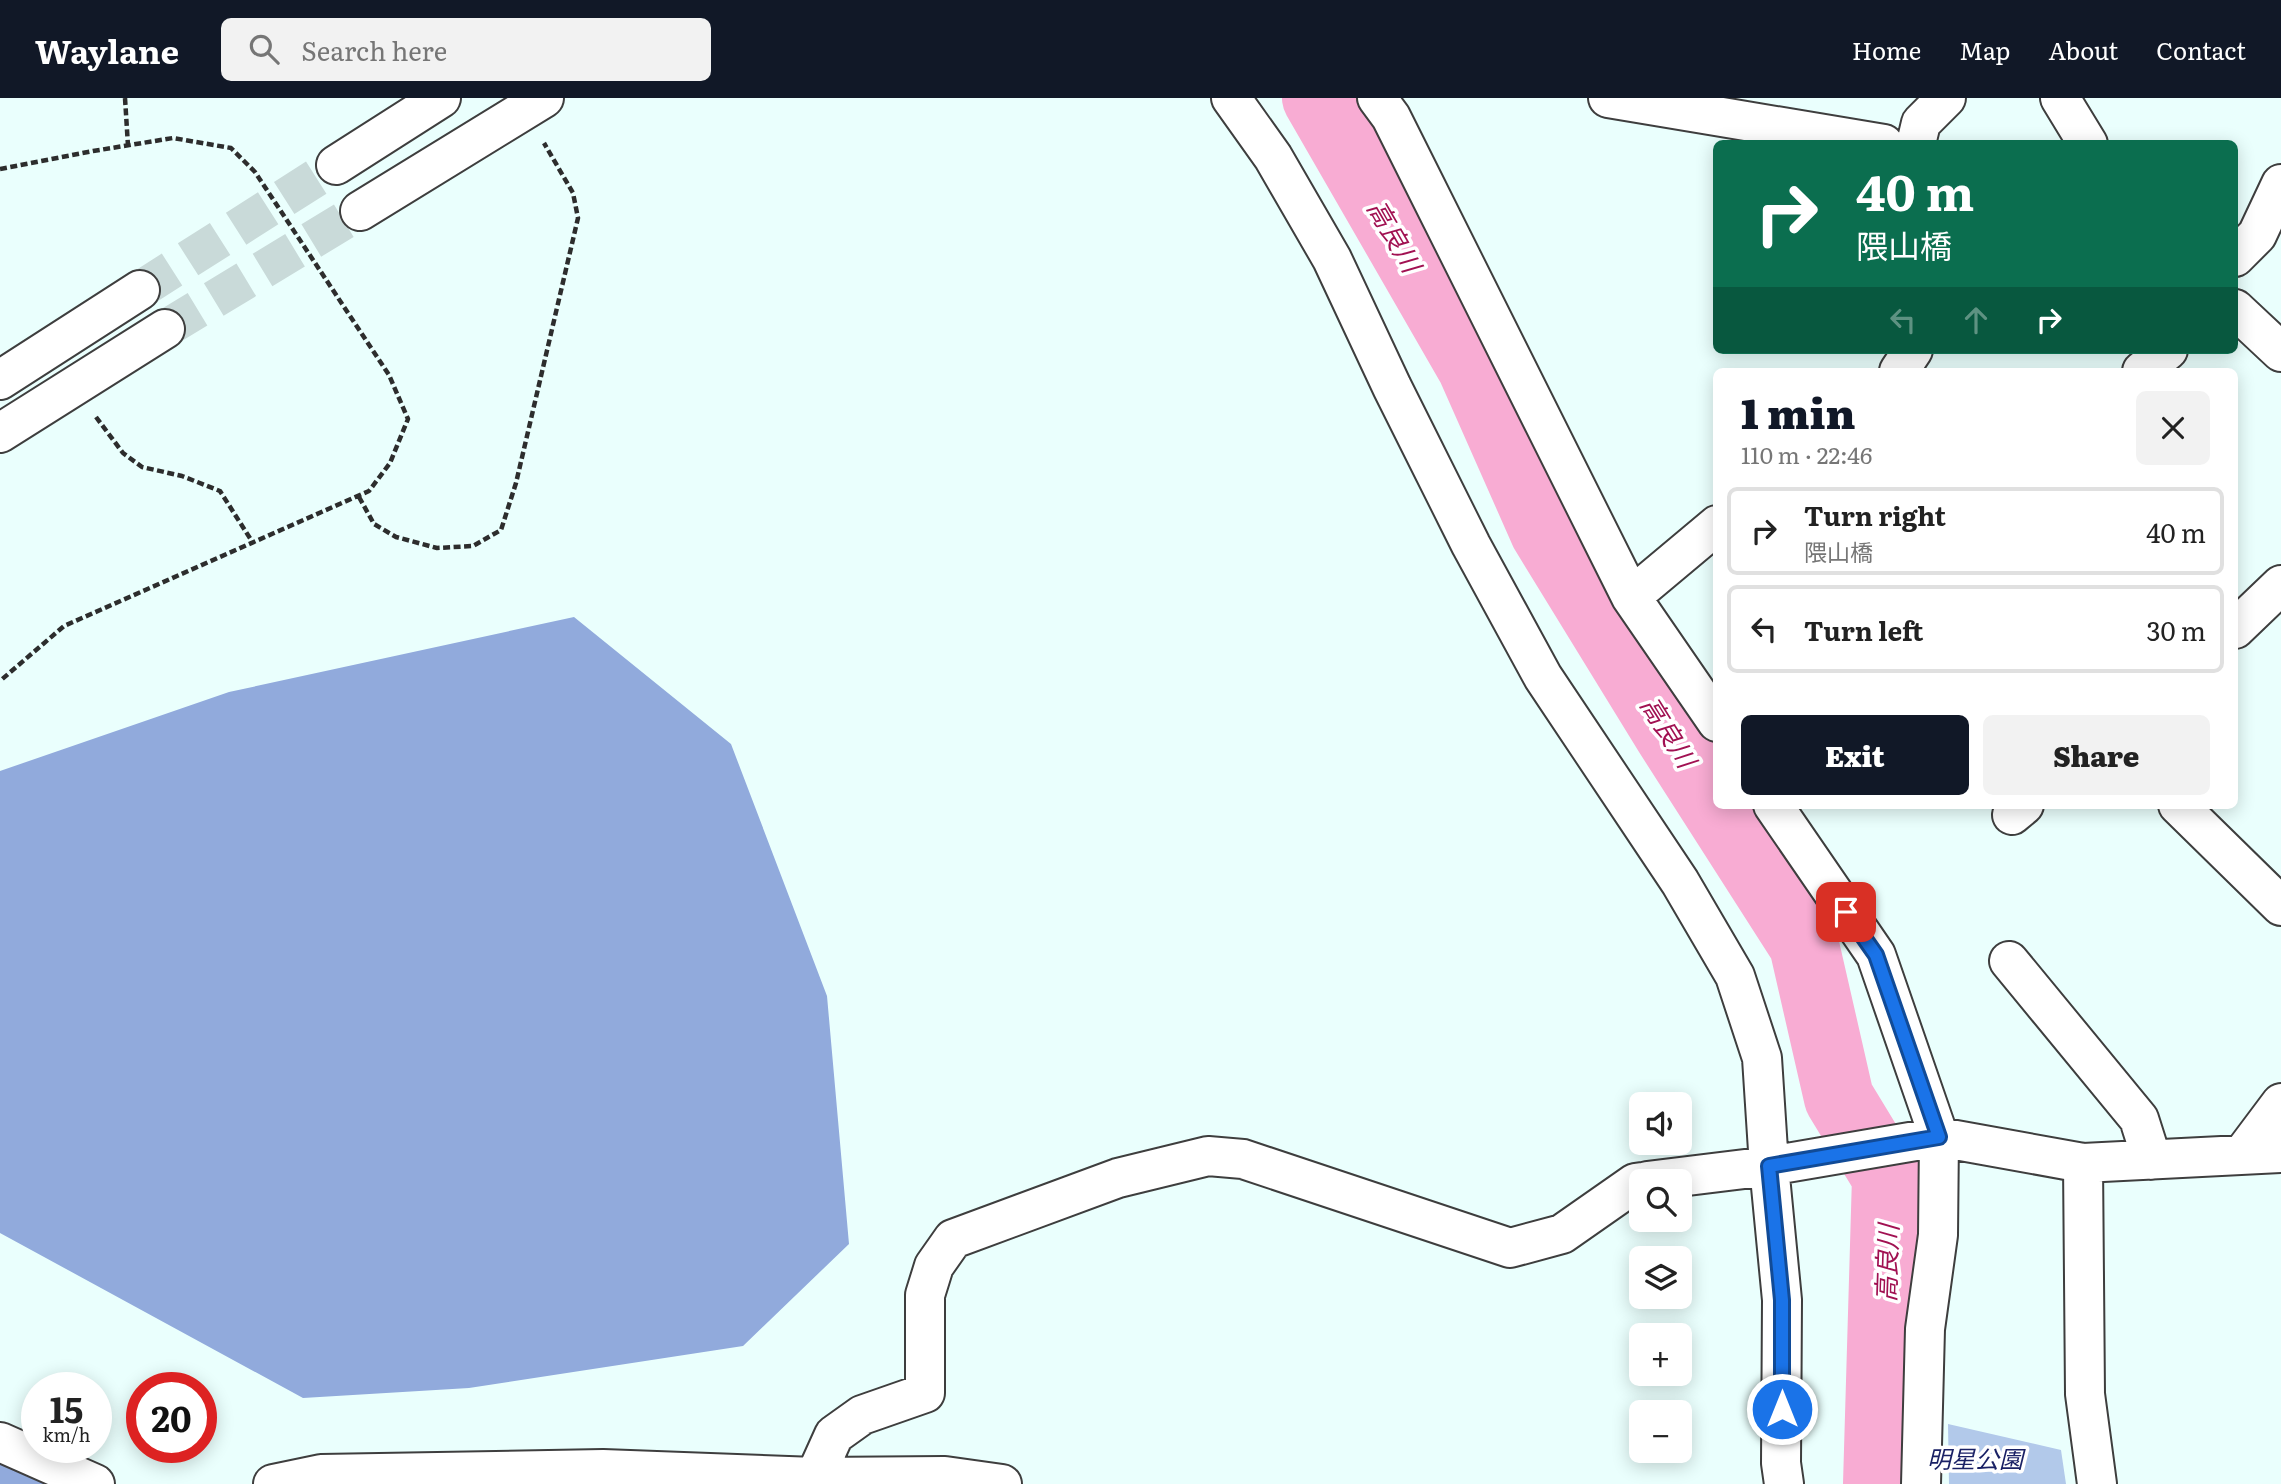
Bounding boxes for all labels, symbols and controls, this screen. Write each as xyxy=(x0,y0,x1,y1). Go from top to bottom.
search box xyxy=(221,18,711,81)
text: Waylane xyxy=(35,25,179,74)
icon: search xyxy=(245,30,283,68)
text: Search here xyxy=(301,30,447,69)
text: Home xyxy=(1852,32,1921,67)
text: Map xyxy=(1959,32,2010,67)
text: About xyxy=(2048,32,2118,67)
text: Contact xyxy=(2156,32,2246,67)
text: 40 m xyxy=(1856,153,1974,226)
icon: right xyxy=(1741,168,1832,259)
water label: 高良川 xyxy=(1360,191,1434,281)
text: 隈山橋 xyxy=(1856,220,1952,268)
icon: left xyxy=(1884,301,1922,339)
icon: ahead xyxy=(1957,301,1995,339)
icon: right xyxy=(2030,301,2068,339)
text: 1 min xyxy=(1741,380,1856,442)
button: close xyxy=(2136,391,2210,465)
text: 110 m · 22:46 xyxy=(1741,437,1872,471)
text: Turn right xyxy=(1804,495,1946,534)
icon: right xyxy=(1745,512,1783,550)
text: 40 m xyxy=(2146,512,2206,551)
text: 隈山橋 xyxy=(1804,534,1873,568)
icon: left xyxy=(1745,610,1783,648)
text: Turn left xyxy=(1804,610,1923,649)
text: 30 m xyxy=(2146,610,2206,649)
water label: 高良川 xyxy=(1633,688,1709,777)
button: Exit xyxy=(1741,715,1969,795)
button: Share xyxy=(1983,715,2210,795)
pin xyxy=(1816,882,1876,942)
icon: arrive xyxy=(1827,893,1865,931)
map controls xyxy=(1629,1092,1692,1463)
button: sound xyxy=(1629,1092,1692,1155)
button: search xyxy=(1629,1169,1692,1232)
water label: 高良川 xyxy=(1864,1220,1906,1303)
button: layers xyxy=(1629,1246,1692,1309)
button: + xyxy=(1629,1323,1692,1386)
speed limit sign: 20 xyxy=(126,1372,217,1463)
position arrow xyxy=(1745,1372,1819,1446)
text: 15 xyxy=(50,1382,83,1434)
button: − xyxy=(1629,1400,1692,1463)
text: km/h xyxy=(43,1421,90,1448)
park label: 明星公園 xyxy=(1927,1440,2026,1475)

